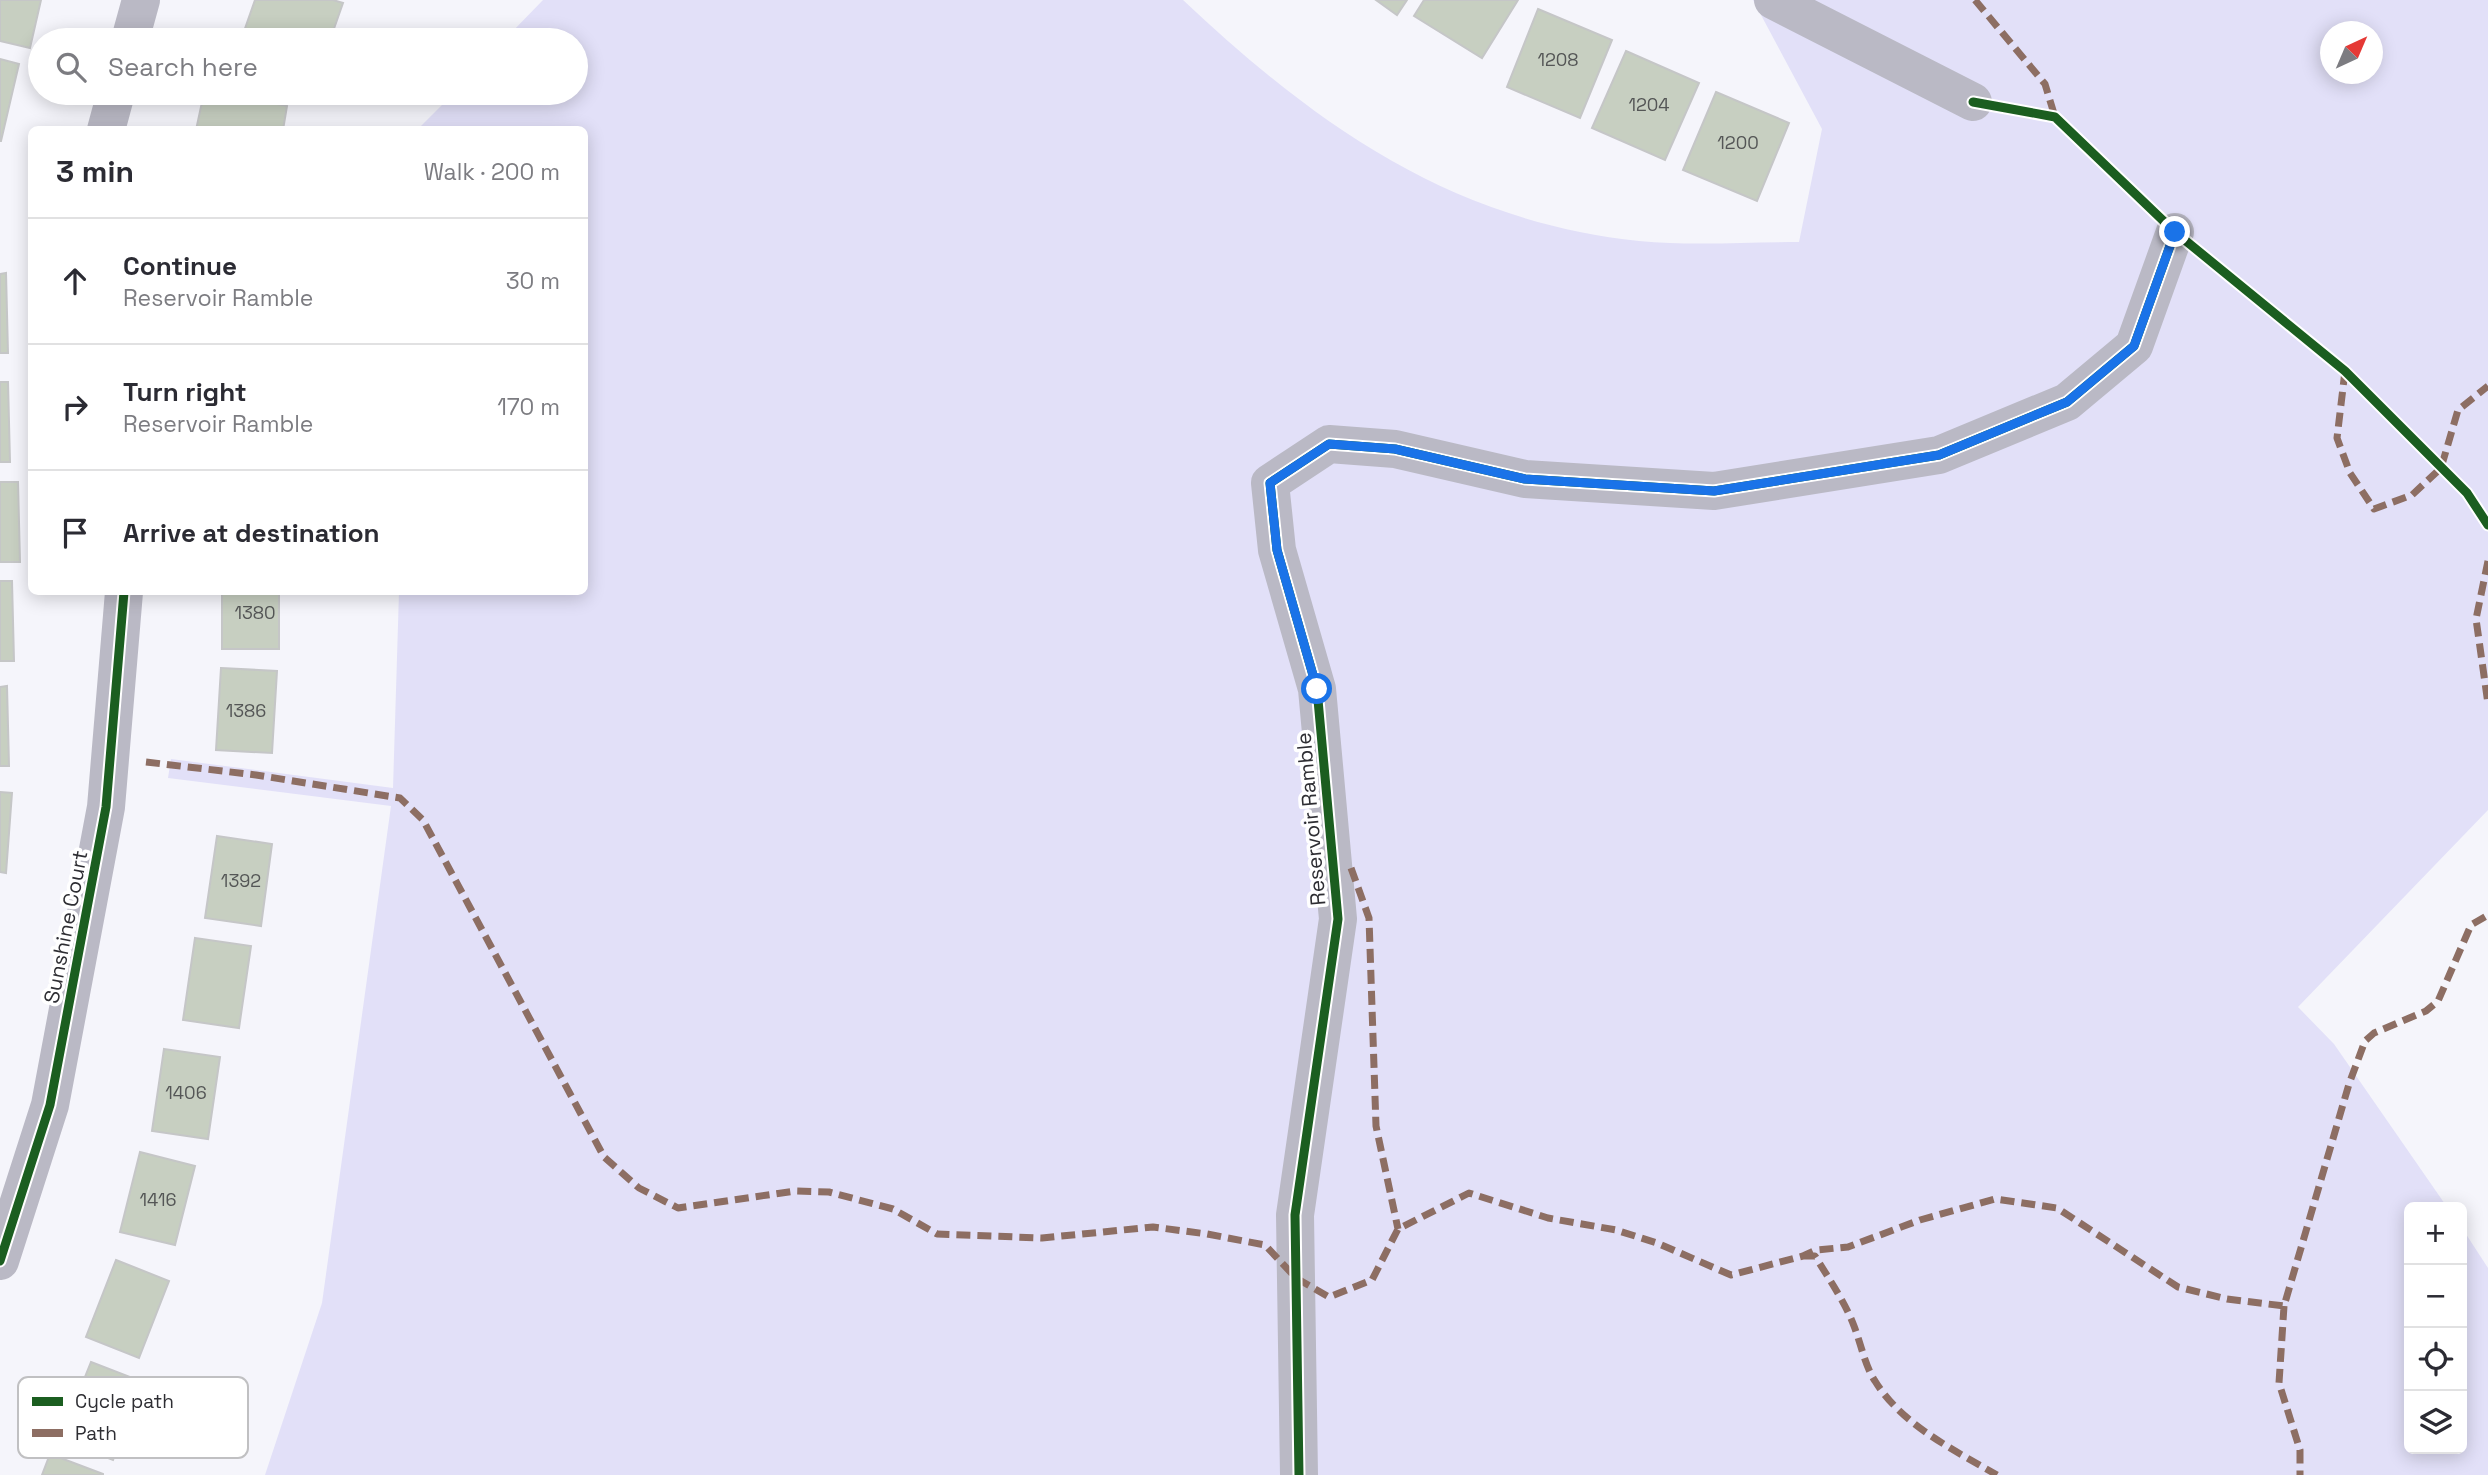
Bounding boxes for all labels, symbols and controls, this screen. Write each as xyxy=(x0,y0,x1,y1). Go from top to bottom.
north arrow xyxy=(2320,21,2383,84)
search box xyxy=(28,28,588,105)
icon: search xyxy=(52,48,90,86)
house number: 1208 xyxy=(1537,48,1579,71)
text: Search here xyxy=(108,50,258,84)
house number: 1204 xyxy=(1628,93,1670,116)
house number: 1200 xyxy=(1717,131,1759,154)
text: 3 min xyxy=(56,152,134,191)
text: Walk · 200 m xyxy=(424,157,560,187)
route end xyxy=(2159,216,2190,247)
text: Continue xyxy=(123,249,237,283)
icon: ahead xyxy=(56,262,94,300)
text: 30 m xyxy=(506,266,560,296)
text: Reservoir Ramble xyxy=(123,283,313,313)
text: Turn right xyxy=(123,375,247,409)
icon: right xyxy=(56,388,94,426)
text: 170 m xyxy=(497,392,560,422)
text: Reservoir Ramble xyxy=(123,409,313,439)
icon: arrive xyxy=(56,514,94,552)
text: Arrive at destination xyxy=(123,516,380,550)
house number: 1380 xyxy=(234,601,276,624)
route start xyxy=(1301,673,1332,704)
house number: 1386 xyxy=(226,699,266,722)
street label: Reservoir Ramble xyxy=(1289,731,1332,907)
street label: Sunshine Court xyxy=(37,848,94,1006)
house number: 1392 xyxy=(221,869,261,892)
house number: 1406 xyxy=(165,1081,207,1104)
house number: 1416 xyxy=(140,1188,176,1211)
map controls xyxy=(2404,1202,2467,1454)
button: + xyxy=(2404,1202,2467,1265)
button: − xyxy=(2404,1265,2467,1328)
button: locate xyxy=(2404,1328,2467,1391)
legend xyxy=(18,1377,248,1458)
text: Cycle path xyxy=(75,1389,174,1414)
button: layers xyxy=(2404,1391,2467,1454)
text: Path xyxy=(75,1421,117,1446)

